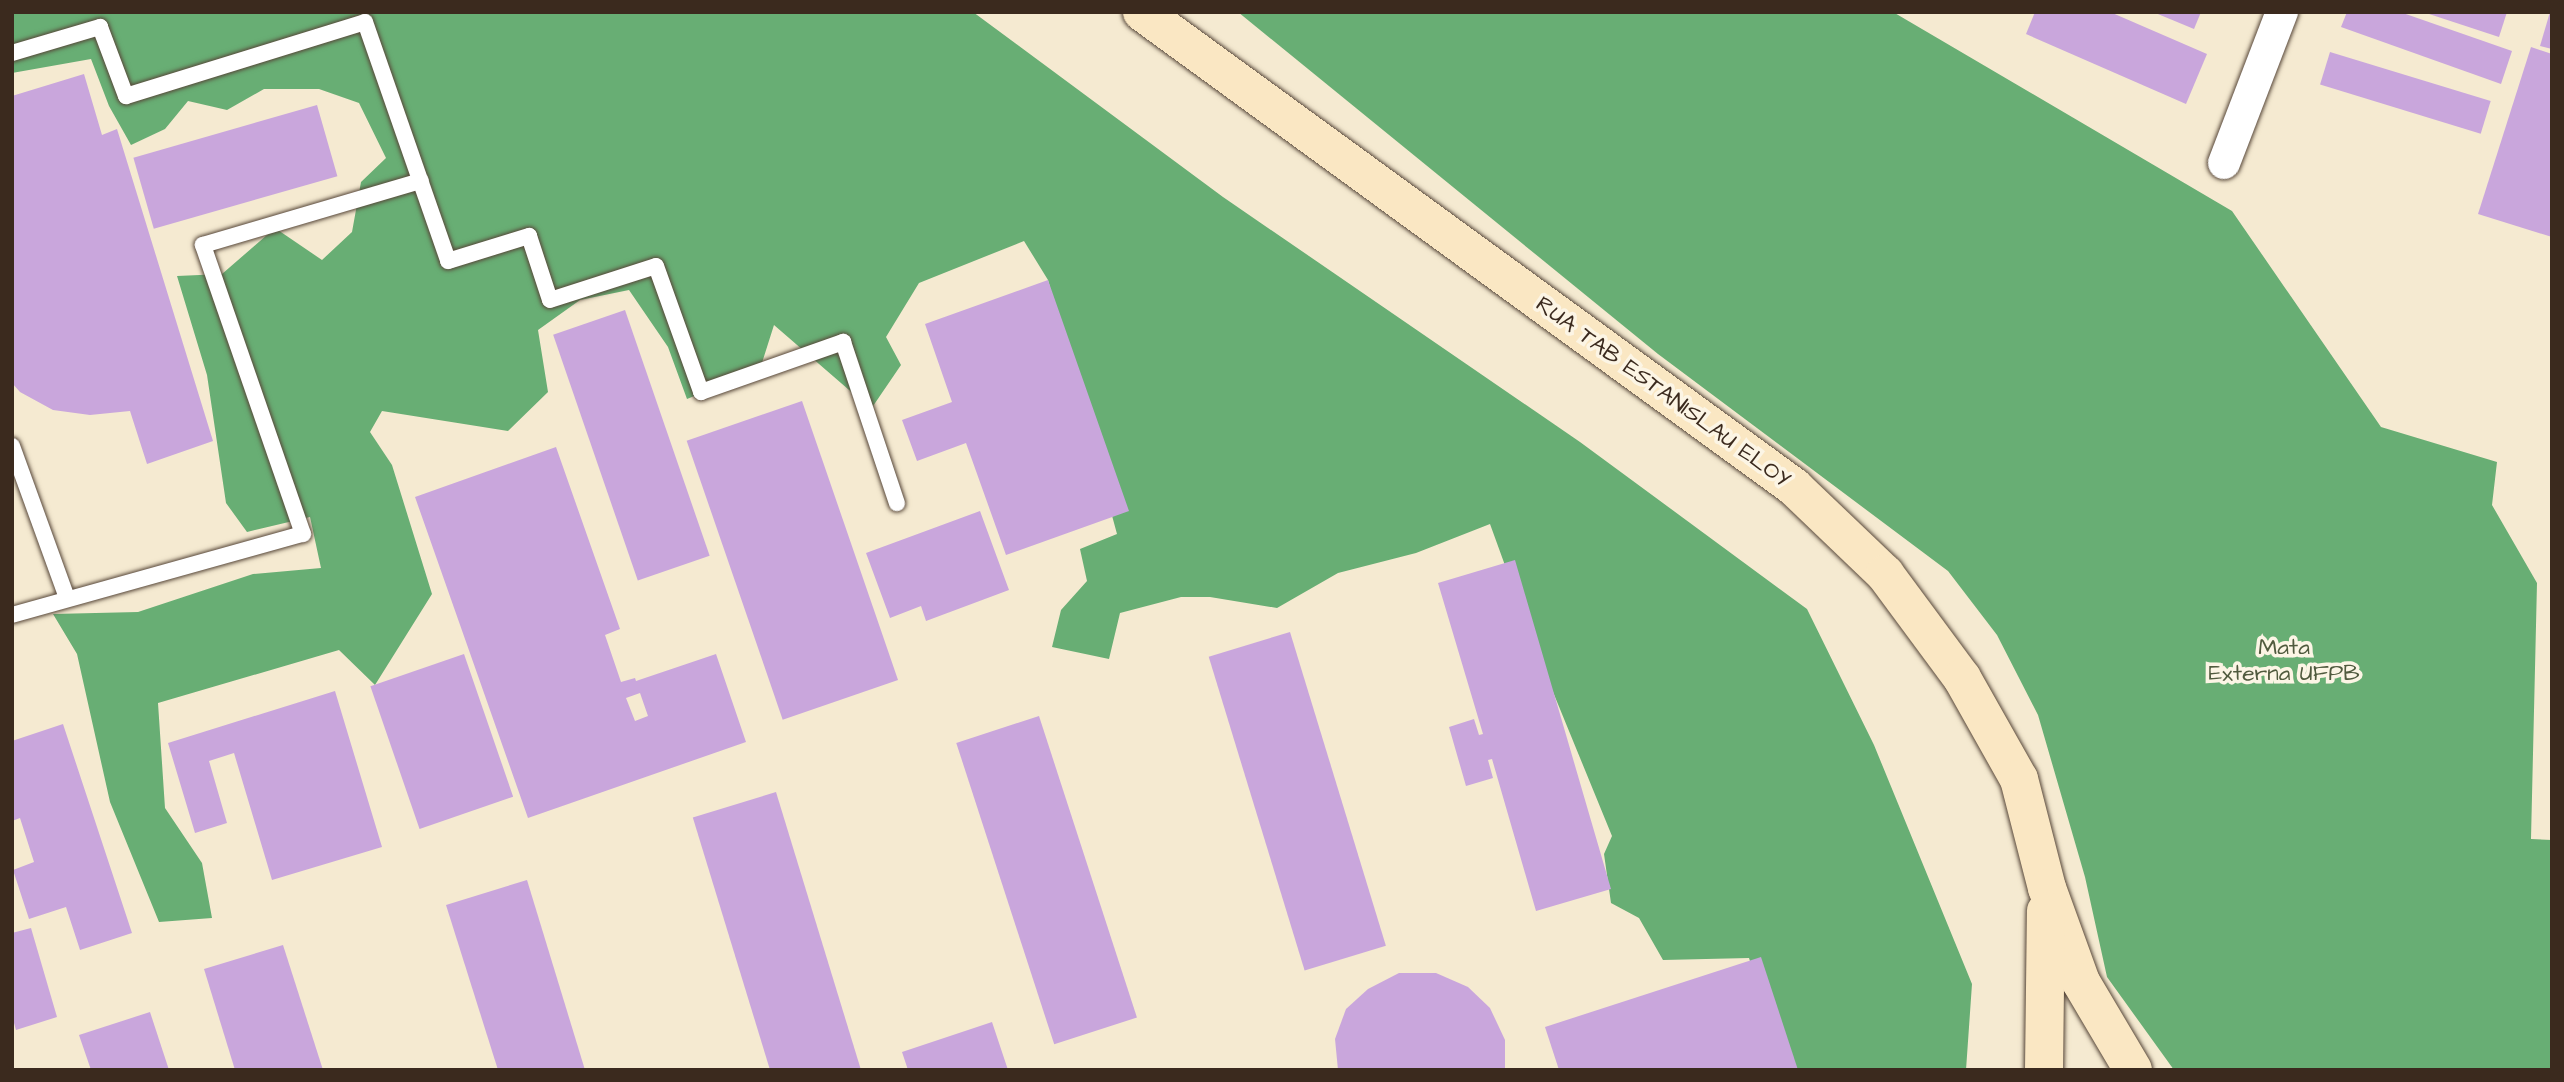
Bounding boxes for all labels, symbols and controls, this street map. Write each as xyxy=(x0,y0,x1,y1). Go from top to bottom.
street label: RUA TAB ESTANISLAU ELOY xyxy=(1530,290,1796,494)
park label: Mata Externa UFPB xyxy=(2208,633,2360,687)

